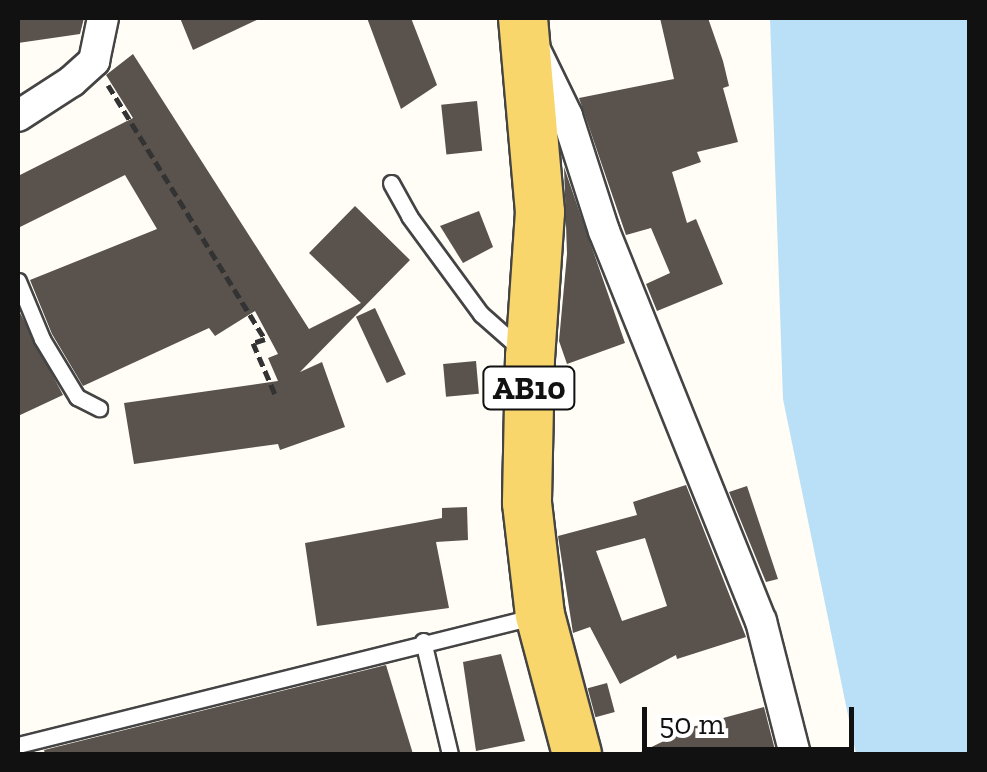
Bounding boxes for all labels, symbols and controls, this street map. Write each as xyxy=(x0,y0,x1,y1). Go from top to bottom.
road number: AB10 xyxy=(482,361,576,415)
scale bar xyxy=(647,687,860,749)
text: 50 m xyxy=(659,706,724,742)

